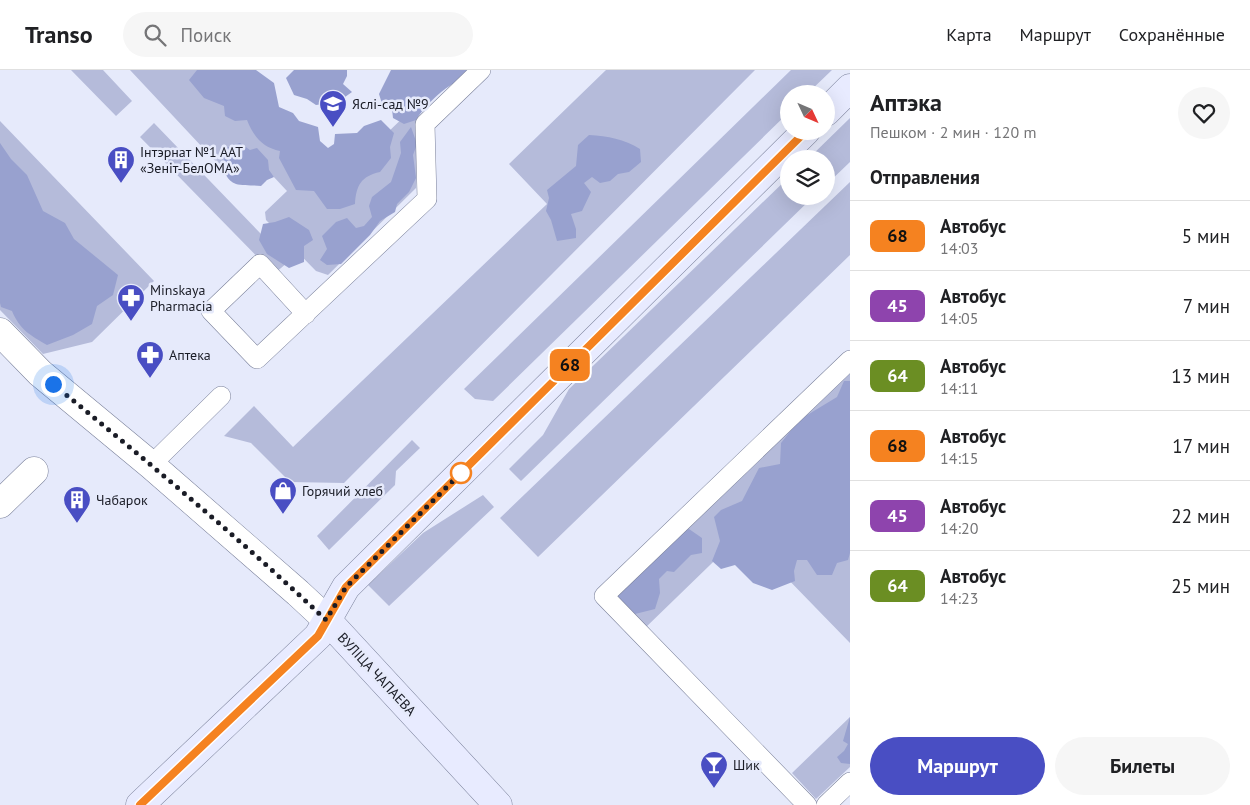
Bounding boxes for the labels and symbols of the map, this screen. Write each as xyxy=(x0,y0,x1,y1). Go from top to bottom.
north arrow xyxy=(780,85,835,140)
school or university icon: Яслі-сад №9 xyxy=(318,89,348,128)
place label: Яслі-сад №9 xyxy=(352,95,429,113)
place label: Інтэрнат №1 ААТ «Зеніт-БелОМА» xyxy=(140,143,243,177)
building icon: Інтэрнат №1 ААТ «Зеніт-БелОМА» xyxy=(106,145,136,184)
place label: Minskaya Pharmacia xyxy=(150,281,213,315)
pharmacy icon: Minskaya Pharmacia xyxy=(116,283,146,322)
pharmacy icon: Аптека xyxy=(135,340,165,379)
place label: Аптека xyxy=(169,346,211,364)
line badge: 68 xyxy=(548,349,592,381)
your location xyxy=(41,372,66,397)
unlabelled marker xyxy=(450,462,472,484)
shop icon: Горячий хлеб xyxy=(268,476,298,515)
place label: Горячий хлеб xyxy=(302,482,383,500)
building icon: Чабарок xyxy=(62,485,92,524)
place label: Чабарок xyxy=(96,491,148,509)
street label: ВУЛІЦА ЧАПАЕВА xyxy=(334,629,421,720)
bar icon: Шик xyxy=(699,750,729,789)
place label: Шик xyxy=(733,756,760,774)

